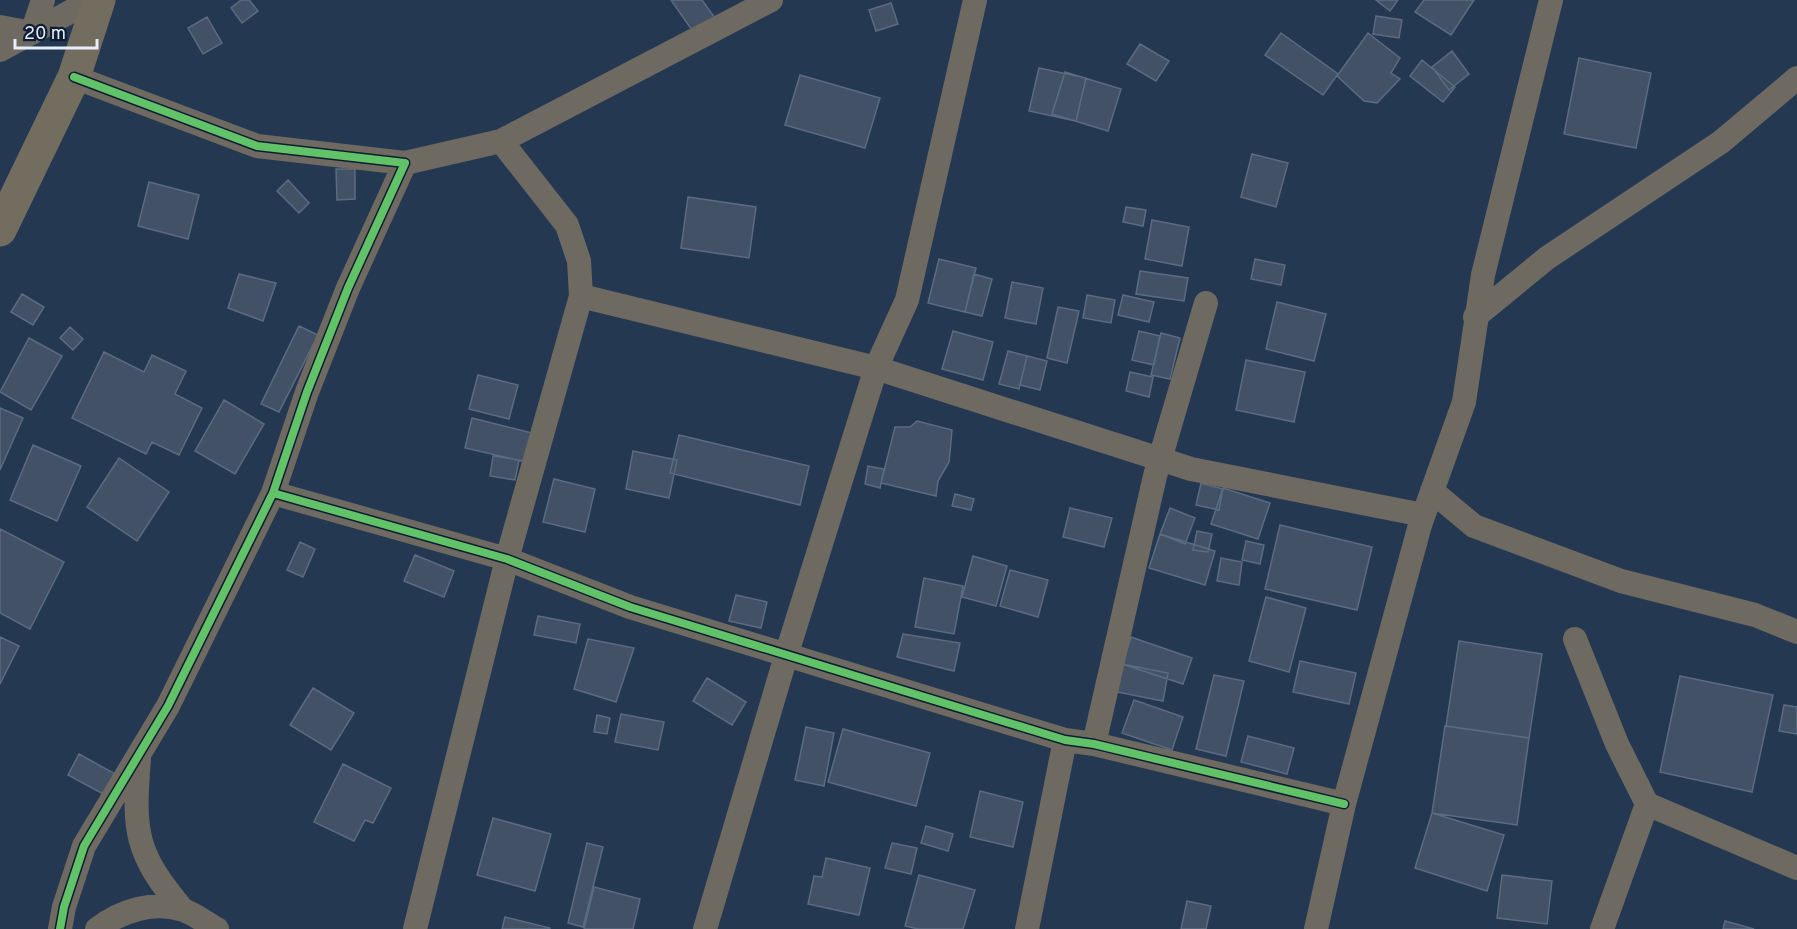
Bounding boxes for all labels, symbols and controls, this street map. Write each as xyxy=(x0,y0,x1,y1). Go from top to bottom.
scale bar xyxy=(15,12,98,50)
text: 20 m xyxy=(24,23,66,46)

